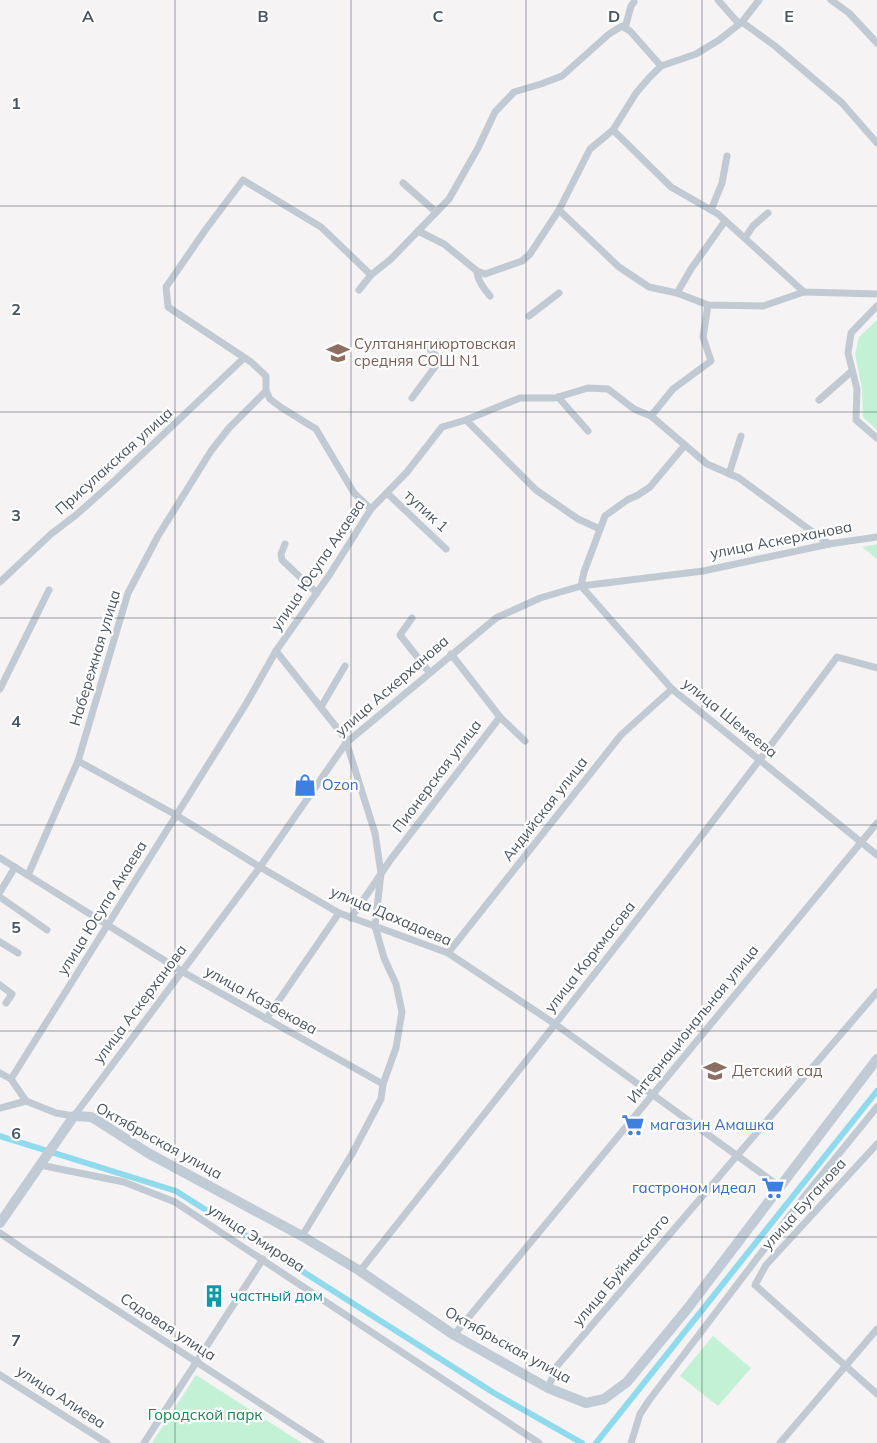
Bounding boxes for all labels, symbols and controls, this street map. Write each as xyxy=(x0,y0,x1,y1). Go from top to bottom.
text: A xyxy=(82,6,94,26)
text: B xyxy=(257,6,269,26)
text: C xyxy=(433,6,444,26)
text: D xyxy=(608,6,620,26)
text: E xyxy=(784,6,794,26)
text: 1 xyxy=(11,93,21,113)
text: 2 xyxy=(11,299,21,319)
place label: Султанянгиюртовская средняя СОШ N1 xyxy=(354,334,516,370)
school or university icon: Султанянгиюртовская средняя СОШ N1 xyxy=(325,340,351,366)
street label: Присулакская улица xyxy=(51,403,176,518)
street label: тупик 1 xyxy=(400,485,452,536)
street label: улица Юсупа Акаева xyxy=(266,495,369,634)
text: 3 xyxy=(11,505,21,525)
street label: улица Аскерханова xyxy=(708,516,853,563)
street label: Набережная улица xyxy=(65,588,124,728)
street label: улица Аскерханова xyxy=(331,631,452,740)
street label: улица Шемеева xyxy=(679,674,782,762)
text: 4 xyxy=(11,711,21,731)
street label: Пионерская улица xyxy=(388,716,485,836)
street label: Андийская улица xyxy=(498,753,591,865)
shop icon: Ozon xyxy=(292,772,318,798)
place label: Ozon xyxy=(322,775,359,794)
street label: улица Юсупа Акаева xyxy=(52,837,151,978)
street label: улица Дахадаева xyxy=(328,881,455,950)
street label: улица Коркмасова xyxy=(540,897,639,1016)
text: 5 xyxy=(11,917,21,937)
street label: улица Аскерханова xyxy=(89,940,191,1067)
street label: Интернациональная улица xyxy=(623,941,762,1107)
street label: улица Казбекова xyxy=(202,961,321,1038)
school or university icon: Детский сад xyxy=(702,1058,728,1084)
place label: Детский сад xyxy=(732,1061,822,1080)
street label: Октябрьская улица xyxy=(93,1098,226,1183)
supermarket icon: магазин Амашка xyxy=(620,1112,646,1138)
place label: магазин Амашка xyxy=(650,1115,774,1134)
text: 6 xyxy=(11,1123,21,1143)
street label: улица Буганова xyxy=(757,1154,850,1253)
supermarket icon: гастроном идеал xyxy=(760,1175,786,1201)
place label: гастроном идеал xyxy=(632,1178,756,1197)
street label: улица Эмирова xyxy=(204,1199,309,1276)
street label: улица Буйнакского xyxy=(568,1210,673,1330)
building icon: частный дом xyxy=(201,1283,227,1309)
place label: частный дом xyxy=(230,1286,323,1305)
street label: Садовая улица xyxy=(117,1289,220,1365)
street label: Октябрьская улица xyxy=(442,1302,575,1387)
text: 7 xyxy=(11,1330,21,1350)
street label: улица Алиева xyxy=(13,1361,109,1432)
park label: Городской парк xyxy=(148,1405,263,1424)

